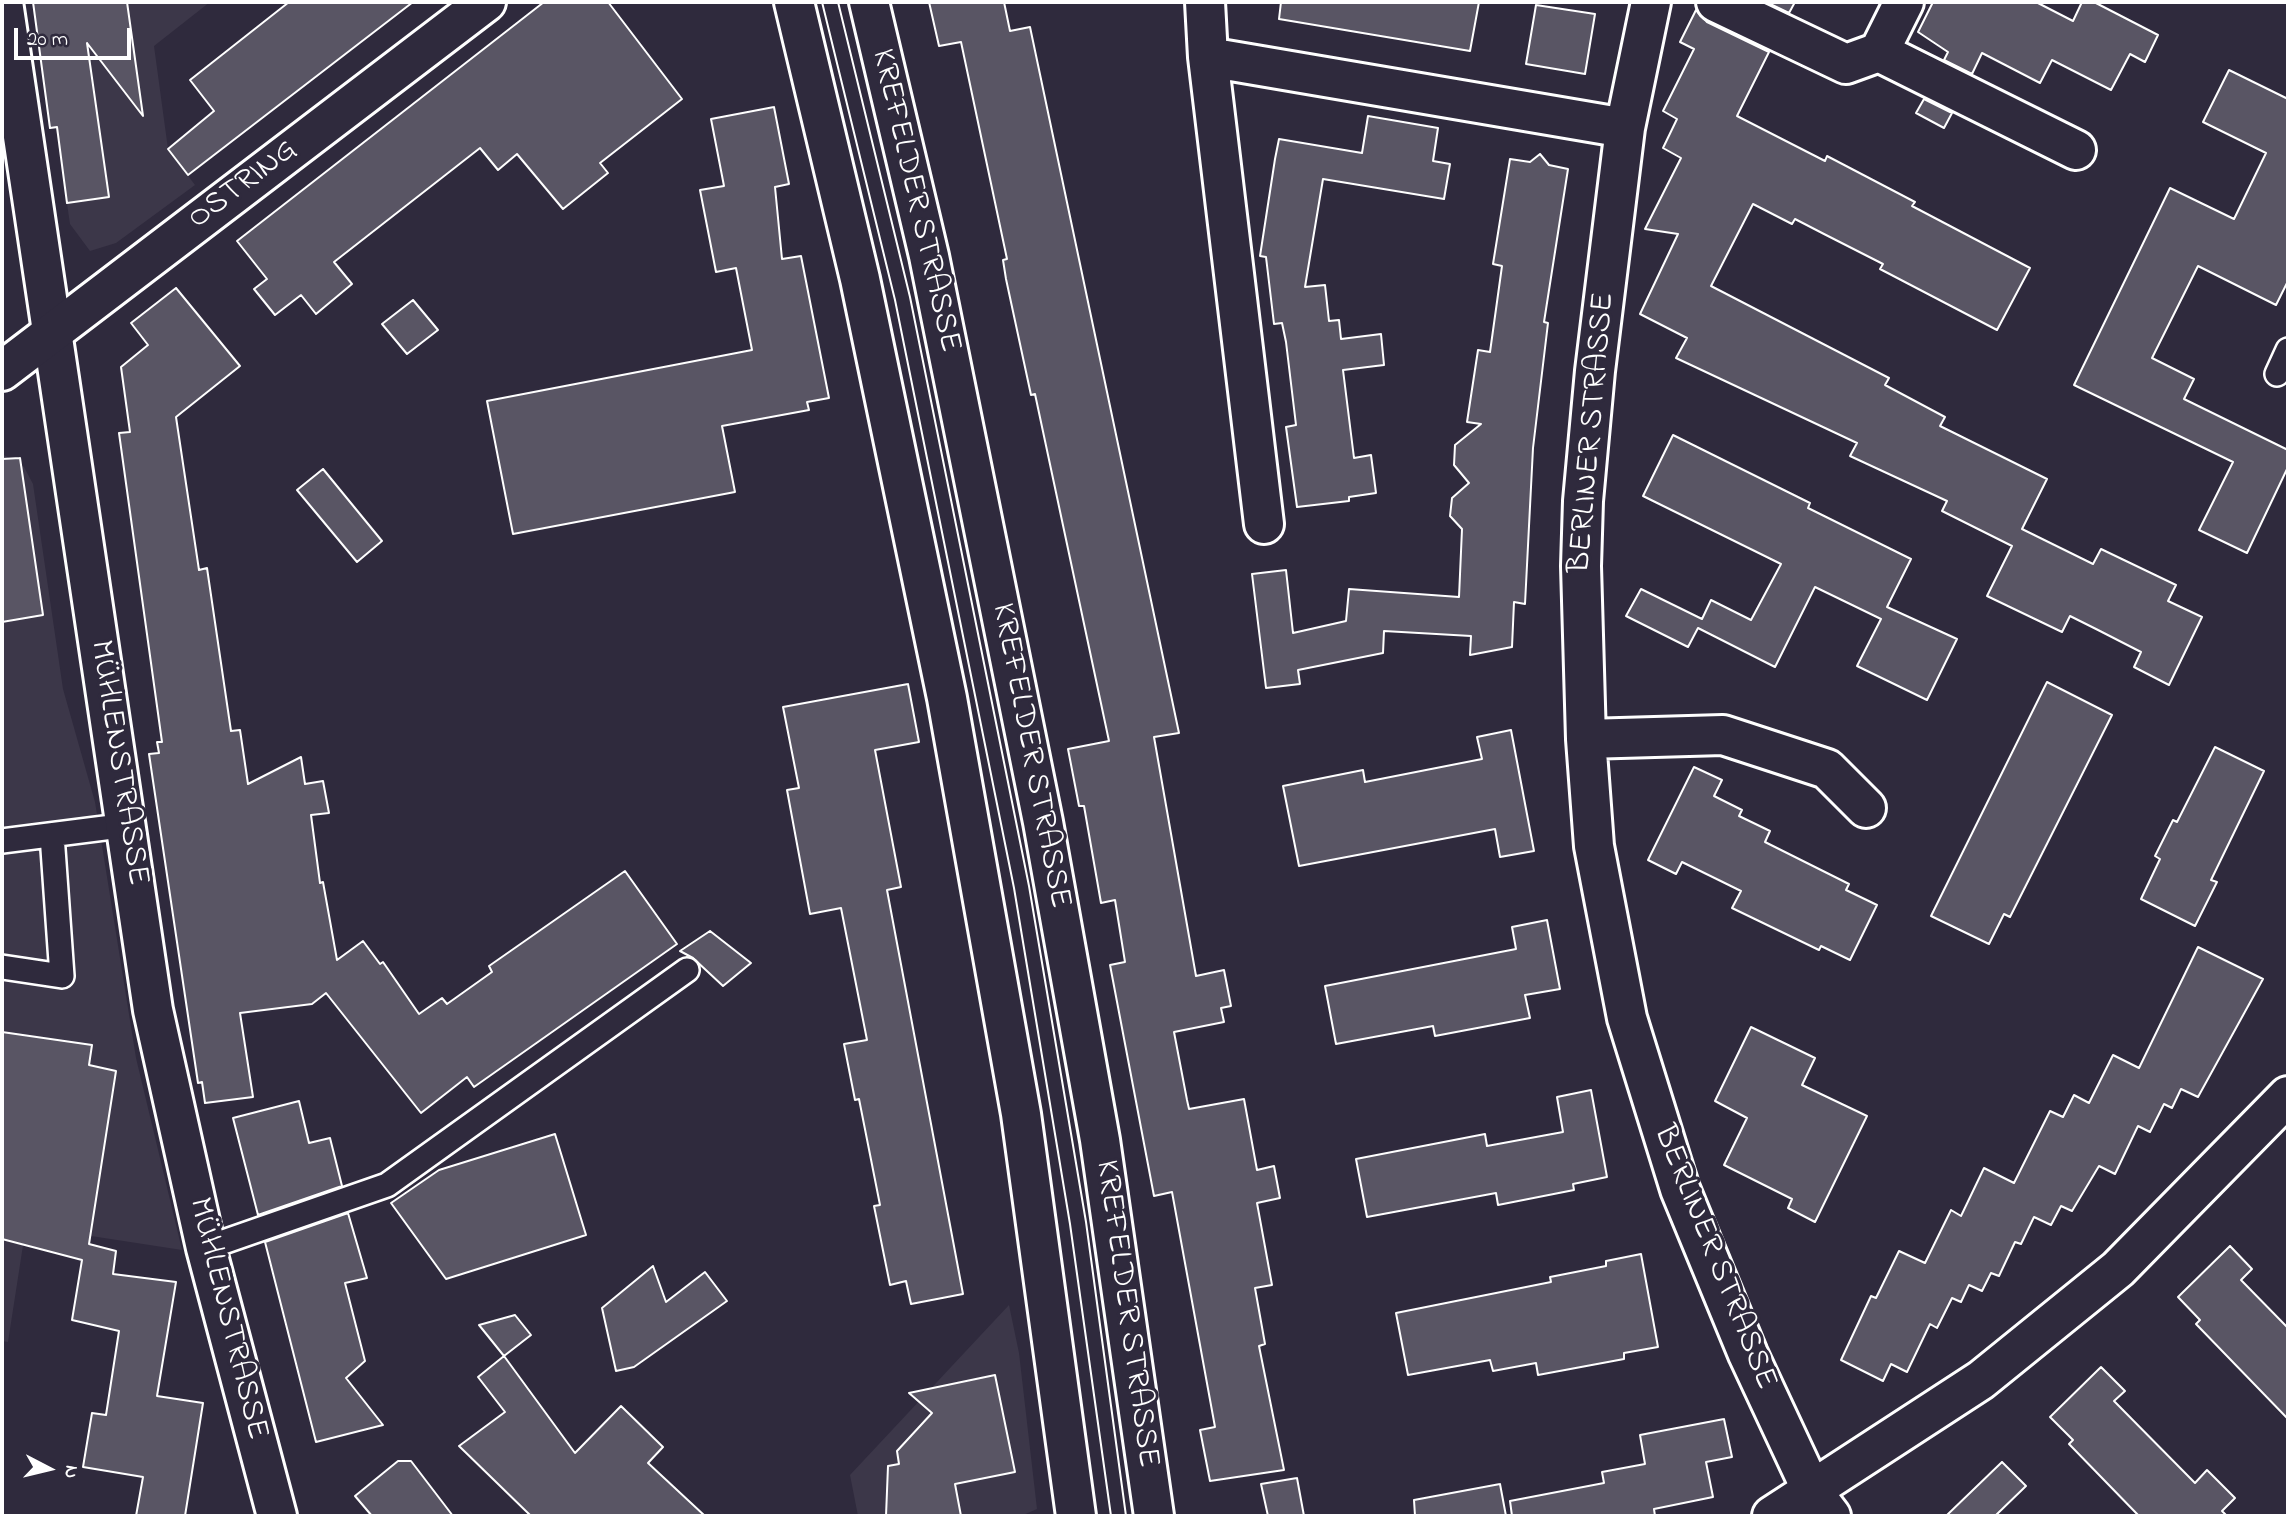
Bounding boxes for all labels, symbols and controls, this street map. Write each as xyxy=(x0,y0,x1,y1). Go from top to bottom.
scale bar xyxy=(18,14,135,58)
text: 20 m xyxy=(27,25,68,55)
street label: KREFELDER STRASSE xyxy=(860,46,968,356)
street label: OSTRING xyxy=(182,133,306,239)
street label: BERLINER STRASSE xyxy=(1563,291,1625,575)
street label: KREFELDER STRASSE xyxy=(981,600,1077,912)
street label: MÜHLENSTRASSE xyxy=(79,638,155,888)
street label: BERLINER STRASSE xyxy=(1642,1120,1784,1396)
street label: KREFELDER STRASSE xyxy=(1084,1158,1166,1470)
street label: MÜHLENSTRASSE xyxy=(177,1194,275,1444)
north arrow xyxy=(14,1434,84,1504)
text: N xyxy=(56,1464,85,1480)

